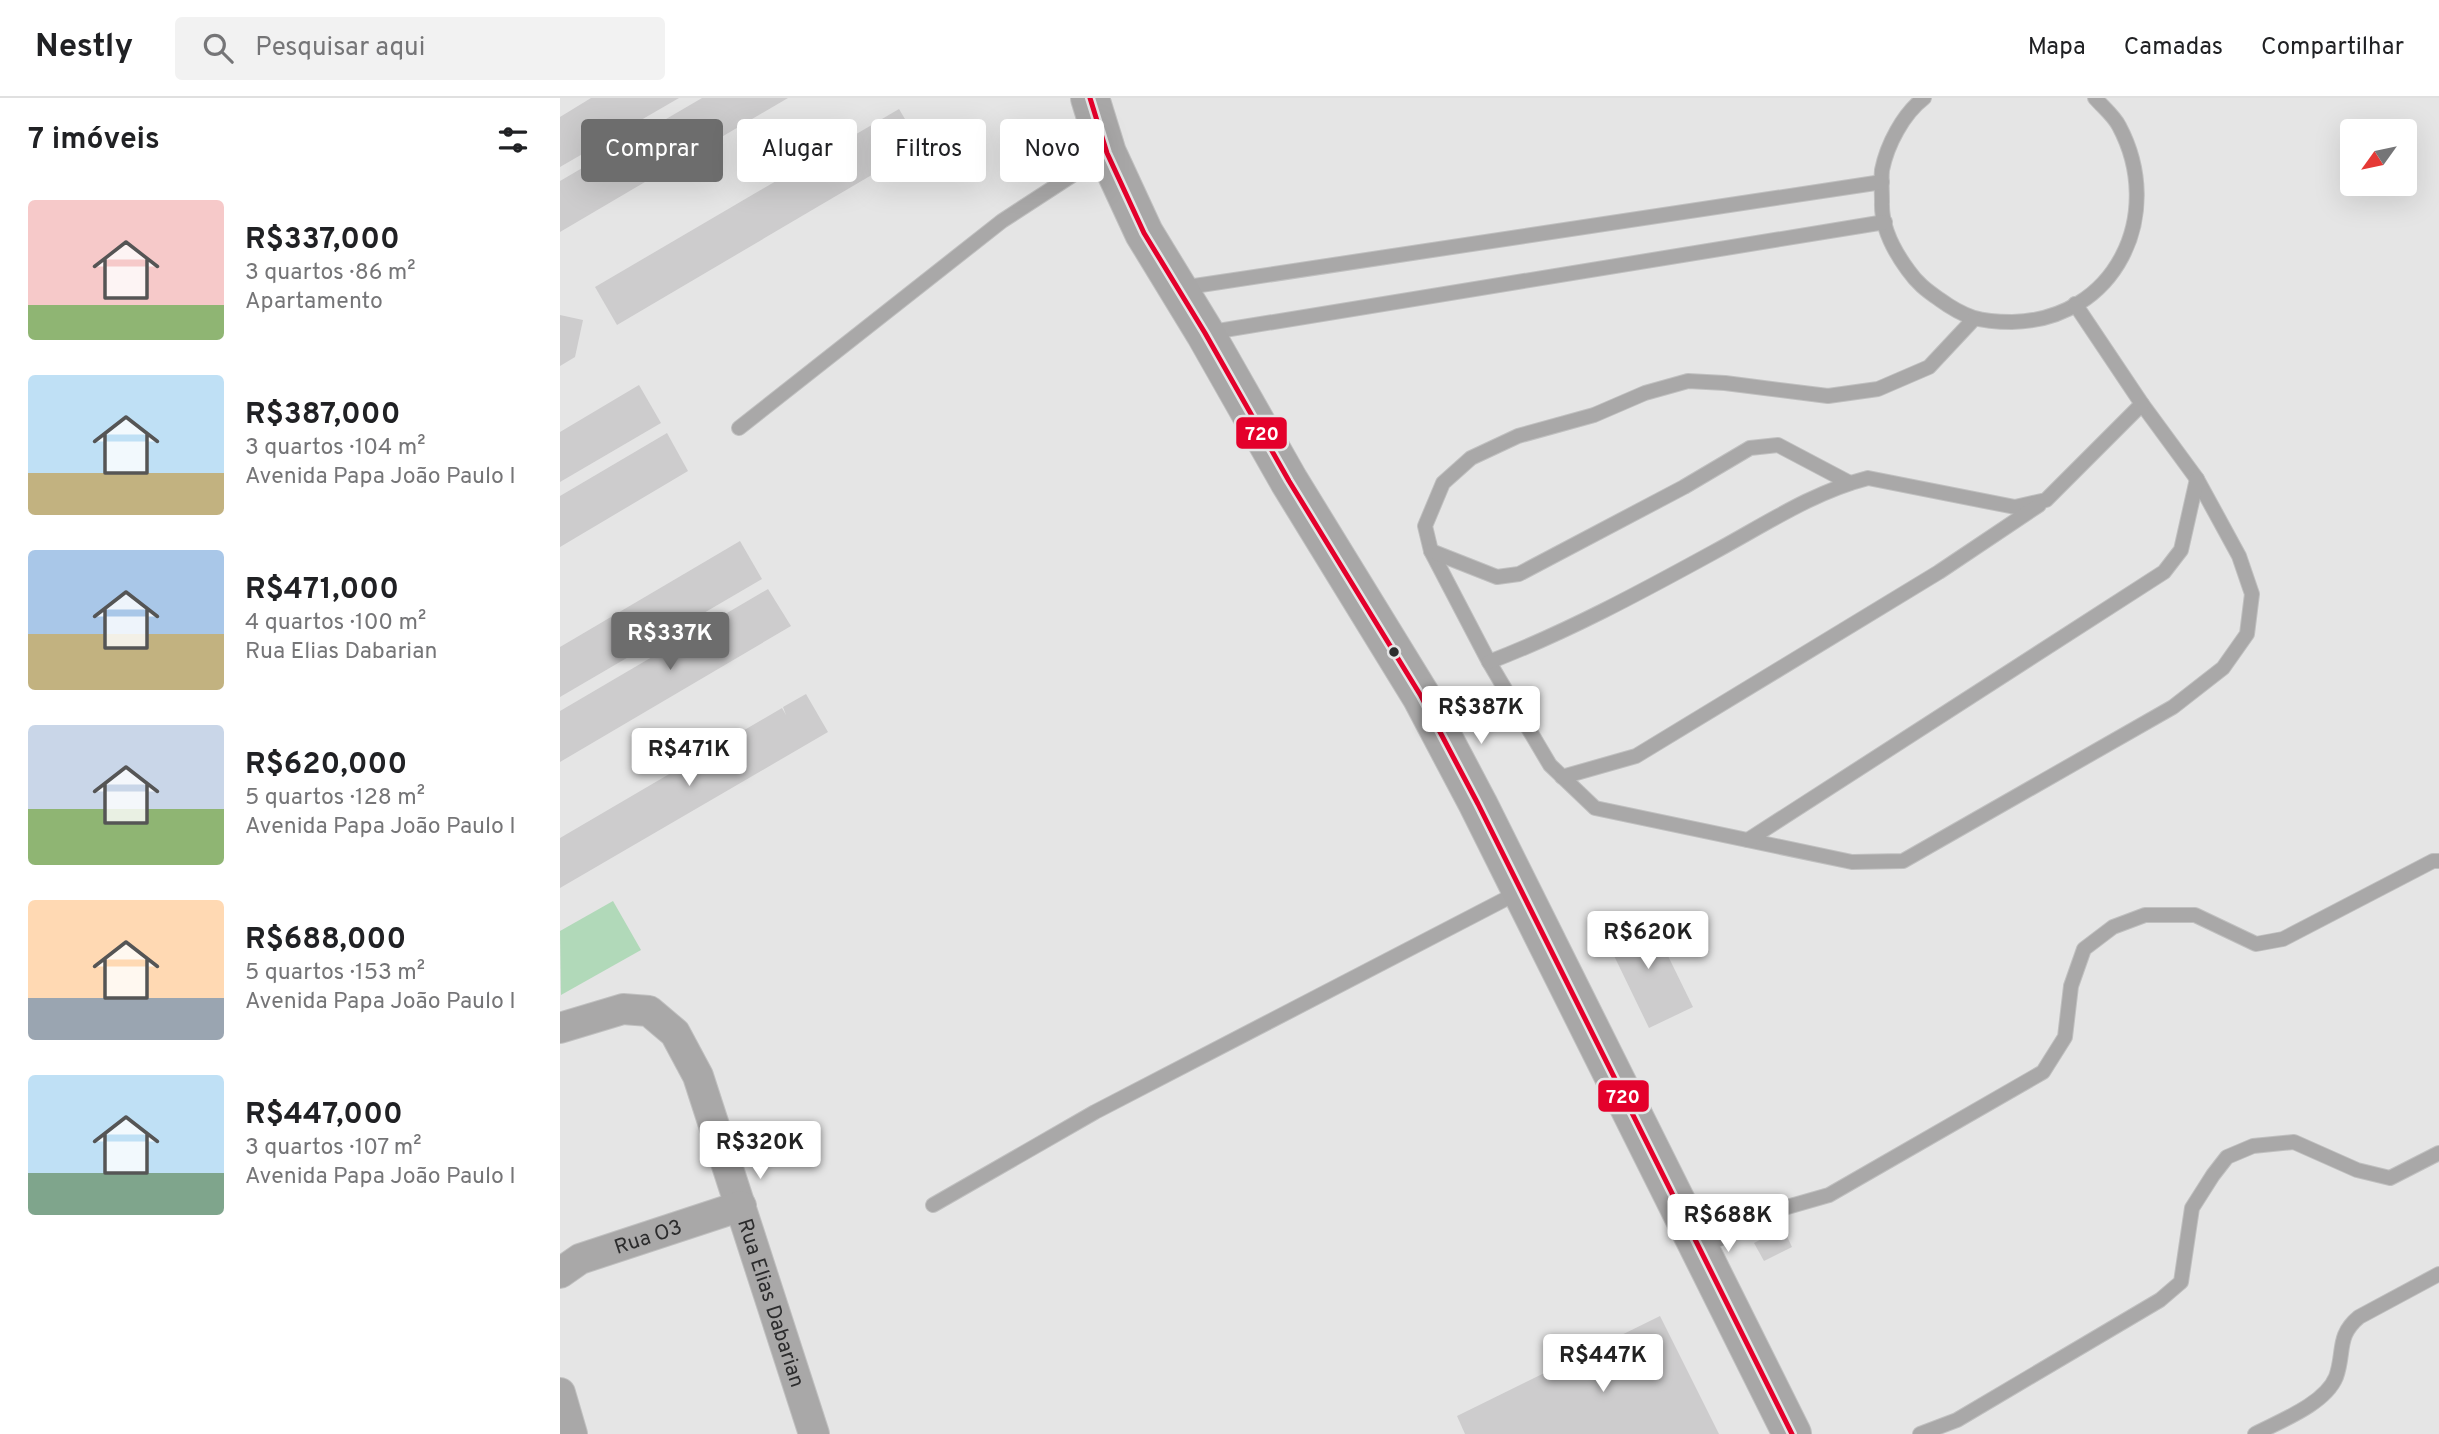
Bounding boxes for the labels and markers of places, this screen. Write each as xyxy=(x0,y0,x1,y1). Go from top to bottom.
pin: R$337K xyxy=(613,612,727,672)
unlabelled marker xyxy=(1387,645,1401,659)
pin: R$387K xyxy=(1424,686,1538,746)
pin: R$471K xyxy=(632,728,746,788)
pin: R$620K xyxy=(1591,912,1705,971)
pin: R$320K xyxy=(703,1122,817,1181)
pin: R$688K xyxy=(1671,1194,1785,1254)
pin: R$447K xyxy=(1546,1334,1660,1394)

